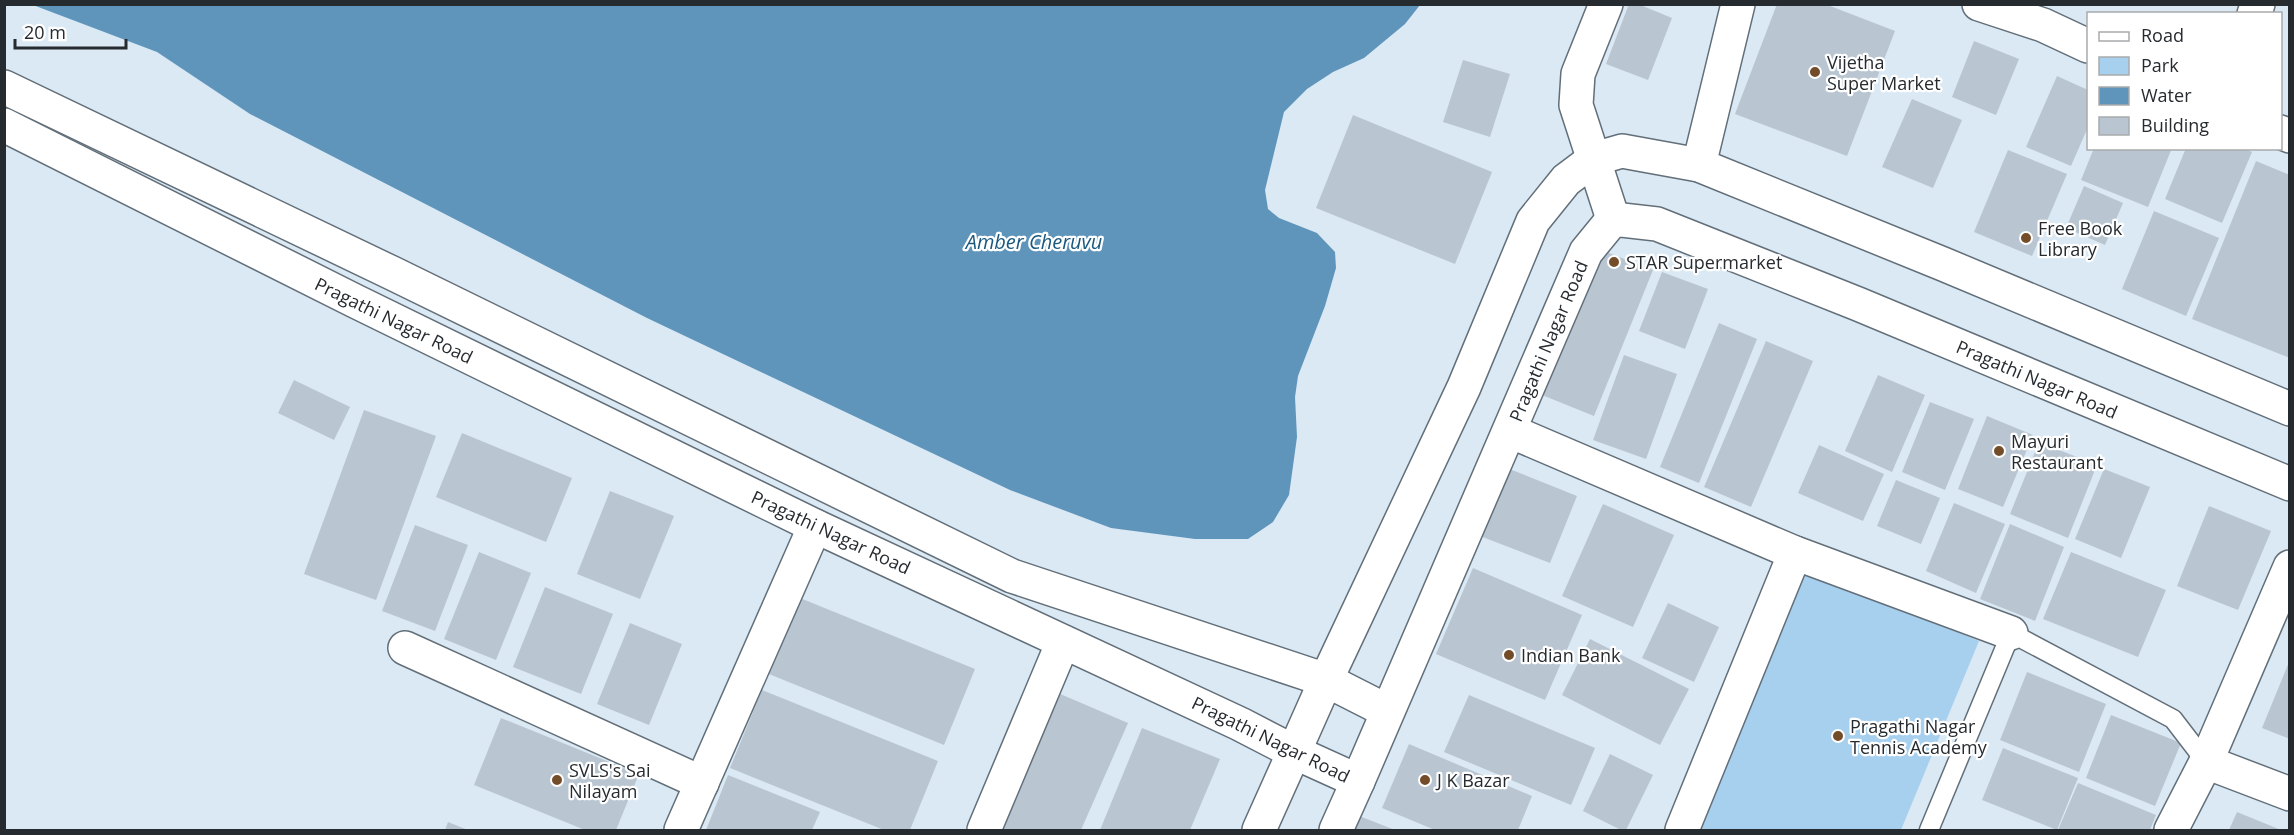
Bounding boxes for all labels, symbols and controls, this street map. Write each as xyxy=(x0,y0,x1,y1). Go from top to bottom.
scale bar xyxy=(15,12,126,50)
legend xyxy=(2087,12,2282,150)
text: 20 m xyxy=(24,20,66,44)
text: Road xyxy=(2141,23,2184,47)
place label: Vijetha Super Market xyxy=(1827,50,1941,95)
text: Park xyxy=(2141,53,2179,77)
marker: Vijetha Super Market xyxy=(1808,65,1822,79)
text: Water xyxy=(2141,83,2192,107)
text: Building xyxy=(2141,113,2209,137)
place label: Free Book Library xyxy=(2038,216,2123,261)
water label: Amber Cheruvu xyxy=(964,228,1102,255)
marker: Free Book Library xyxy=(2019,231,2033,245)
place label: STAR Supermarket xyxy=(1626,250,1782,274)
marker: STAR Supermarket xyxy=(1607,255,1621,269)
street label: Pragathi Nagar Road xyxy=(1503,257,1593,425)
street label: Pragathi Nagar Road xyxy=(311,271,477,369)
street label: Pragathi Nagar Road xyxy=(1953,334,2121,424)
place label: Mayuri Restaurant xyxy=(2011,429,2103,474)
marker: Mayuri Restaurant xyxy=(1992,444,2006,458)
street label: Pragathi Nagar Road xyxy=(748,485,914,579)
place label: Indian Bank xyxy=(1521,643,1621,667)
marker: Indian Bank xyxy=(1502,648,1516,662)
street label: Pragathi Nagar Road xyxy=(1188,690,1354,788)
place label: Pragathi Nagar Tennis Academy xyxy=(1850,714,1988,759)
marker: Pragathi Nagar Tennis Academy xyxy=(1831,729,1845,743)
place label: SVLS's Sai Nilayam xyxy=(569,758,650,803)
place label: J K Bazar xyxy=(1435,768,1510,792)
marker: SVLS's Sai Nilayam xyxy=(550,773,564,787)
marker: J K Bazar xyxy=(1418,773,1432,787)

